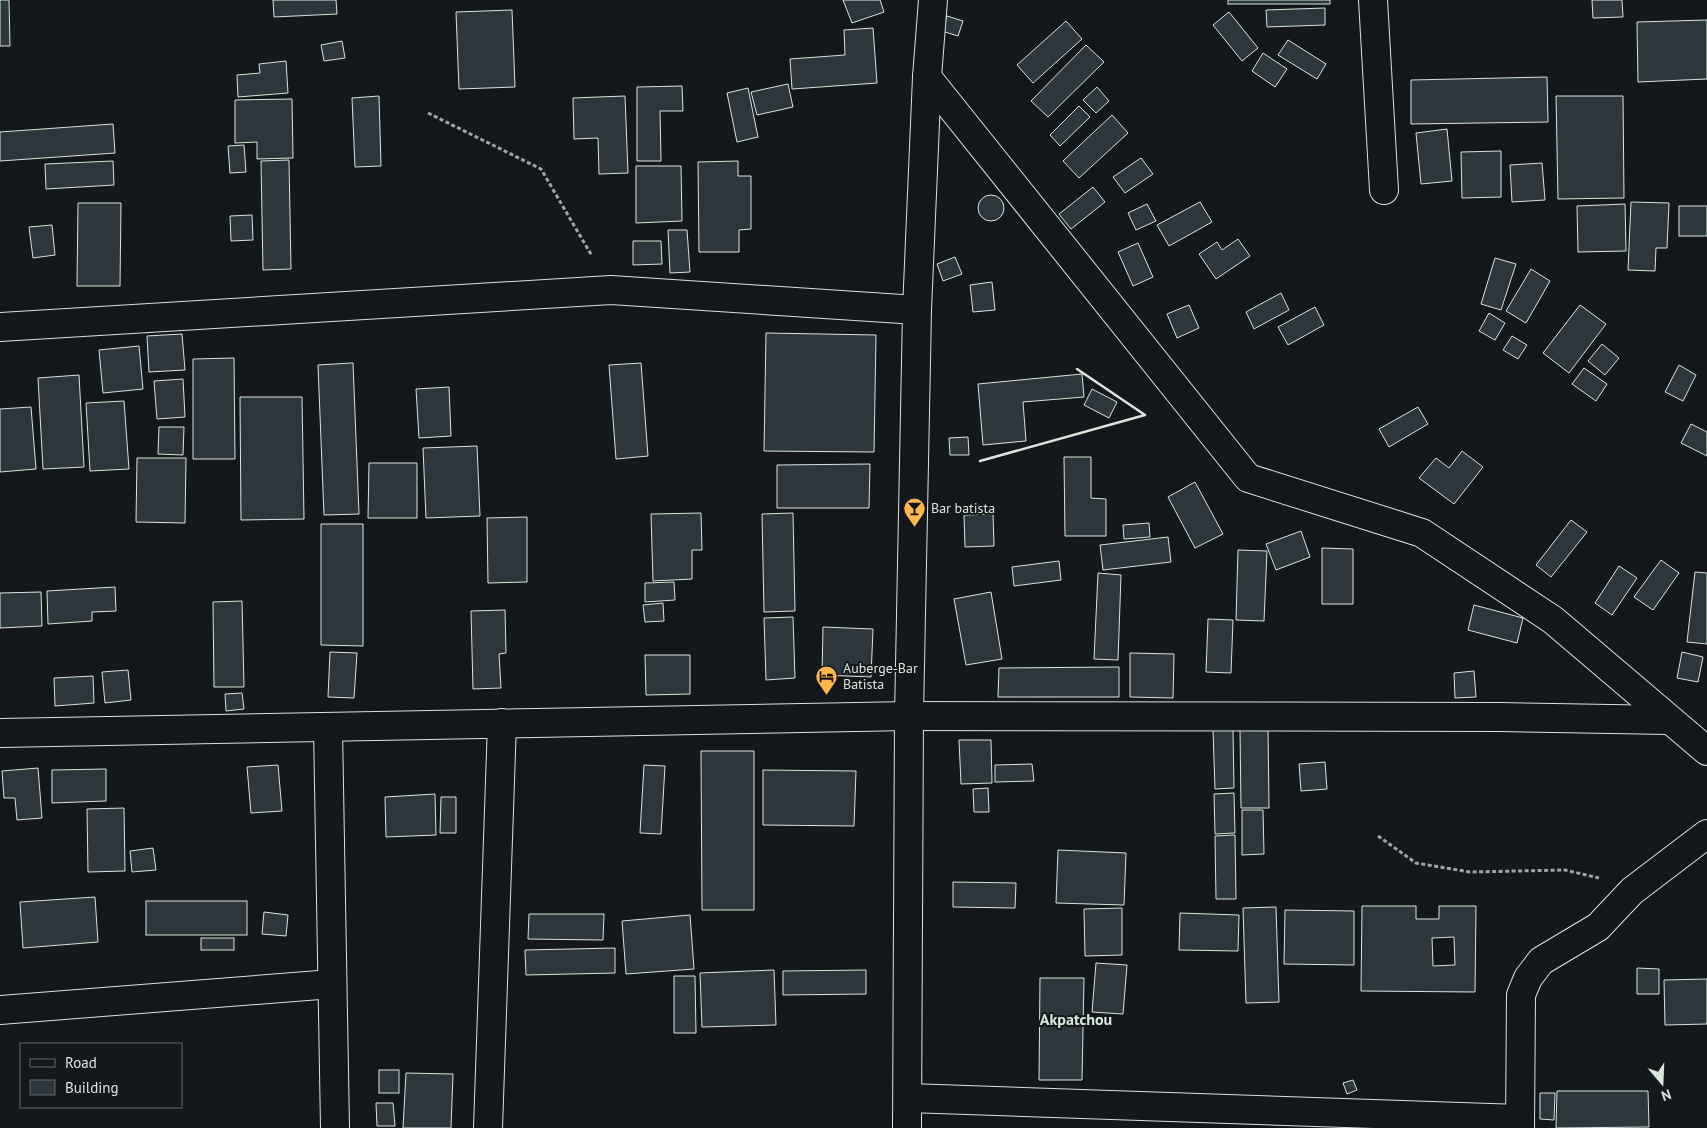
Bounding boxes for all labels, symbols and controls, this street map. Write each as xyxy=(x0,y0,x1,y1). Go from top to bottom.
bar icon: Bar batista xyxy=(903,496,927,527)
place label: Bar batista xyxy=(931,499,995,517)
place label: Auberge-Bar Batista xyxy=(843,659,918,693)
hotel icon: Auberge-Bar Batista xyxy=(815,664,839,695)
district label: Akpatchou xyxy=(1040,1009,1112,1029)
legend xyxy=(20,1043,182,1108)
text: Road xyxy=(65,1053,97,1072)
north arrow xyxy=(1637,1058,1687,1108)
text: Building xyxy=(65,1078,119,1097)
text: N xyxy=(1659,1085,1674,1105)

